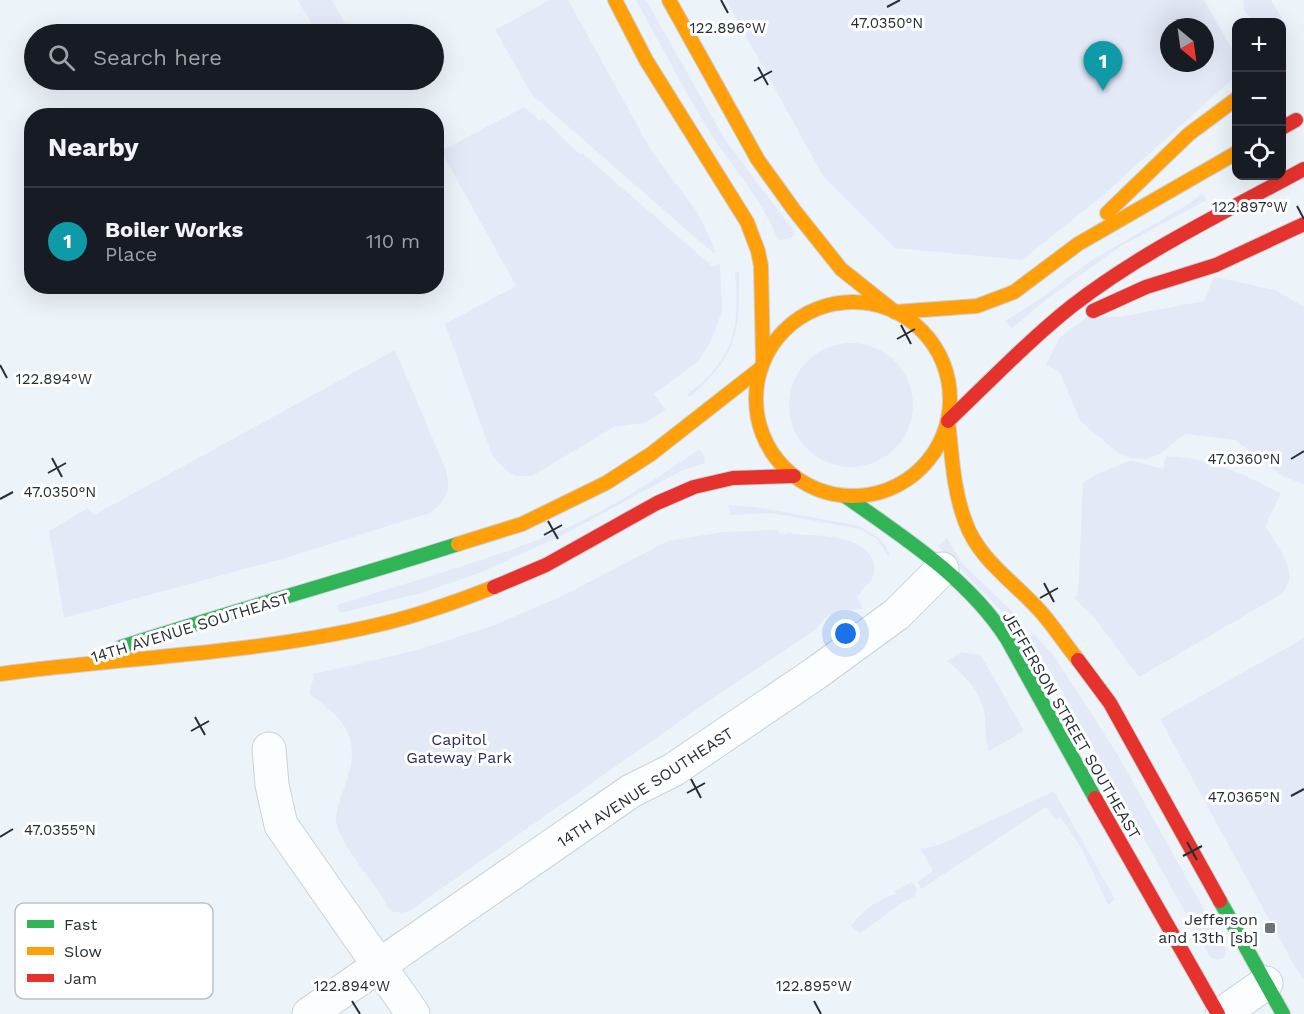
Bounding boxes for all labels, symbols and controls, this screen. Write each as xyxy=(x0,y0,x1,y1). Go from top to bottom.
text: 47.0350°N xyxy=(851,14,923,32)
north arrow xyxy=(1160,18,1214,72)
map controls xyxy=(1232,18,1286,180)
button: + xyxy=(1232,18,1286,72)
text: 122.896°W xyxy=(690,19,766,37)
search box xyxy=(24,24,444,90)
icon: search xyxy=(45,41,78,74)
pin: 1 xyxy=(1084,42,1122,91)
text: Search here xyxy=(93,45,222,70)
button: − xyxy=(1232,72,1286,126)
button: locate xyxy=(1232,126,1286,180)
text: Nearby xyxy=(48,132,139,162)
text: 122.897°W xyxy=(1212,198,1288,216)
text: Boiler Works xyxy=(105,217,243,242)
text: 1 xyxy=(63,229,72,253)
text: 110 m xyxy=(366,229,420,253)
text: Place xyxy=(105,242,157,266)
text: 122.894°W xyxy=(16,370,92,388)
text: 47.0360°N xyxy=(1207,450,1281,468)
text: 47.0350°N xyxy=(24,483,96,501)
street label: 14TH AVENUE SOUTHEAST xyxy=(89,588,292,667)
street label: JEFFERSON STREET SOUTHEAST xyxy=(999,608,1145,843)
your location xyxy=(831,619,860,648)
street label: 14TH AVENUE SOUTHEAST xyxy=(554,723,737,851)
park label: Capitol Gateway Park xyxy=(406,730,512,767)
text: 47.0365°N xyxy=(1208,788,1280,806)
text: 47.0355°N xyxy=(24,821,96,839)
legend xyxy=(15,903,213,999)
place label: Jefferson and 13th [sb] xyxy=(1158,910,1258,947)
text: Fast xyxy=(64,915,97,934)
marker: Jefferson and 13th [sb] xyxy=(1263,921,1277,935)
text: Slow xyxy=(64,942,102,961)
text: Jam xyxy=(64,969,97,988)
text: 122.894°W xyxy=(314,977,390,995)
text: 122.895°W xyxy=(776,977,852,995)

